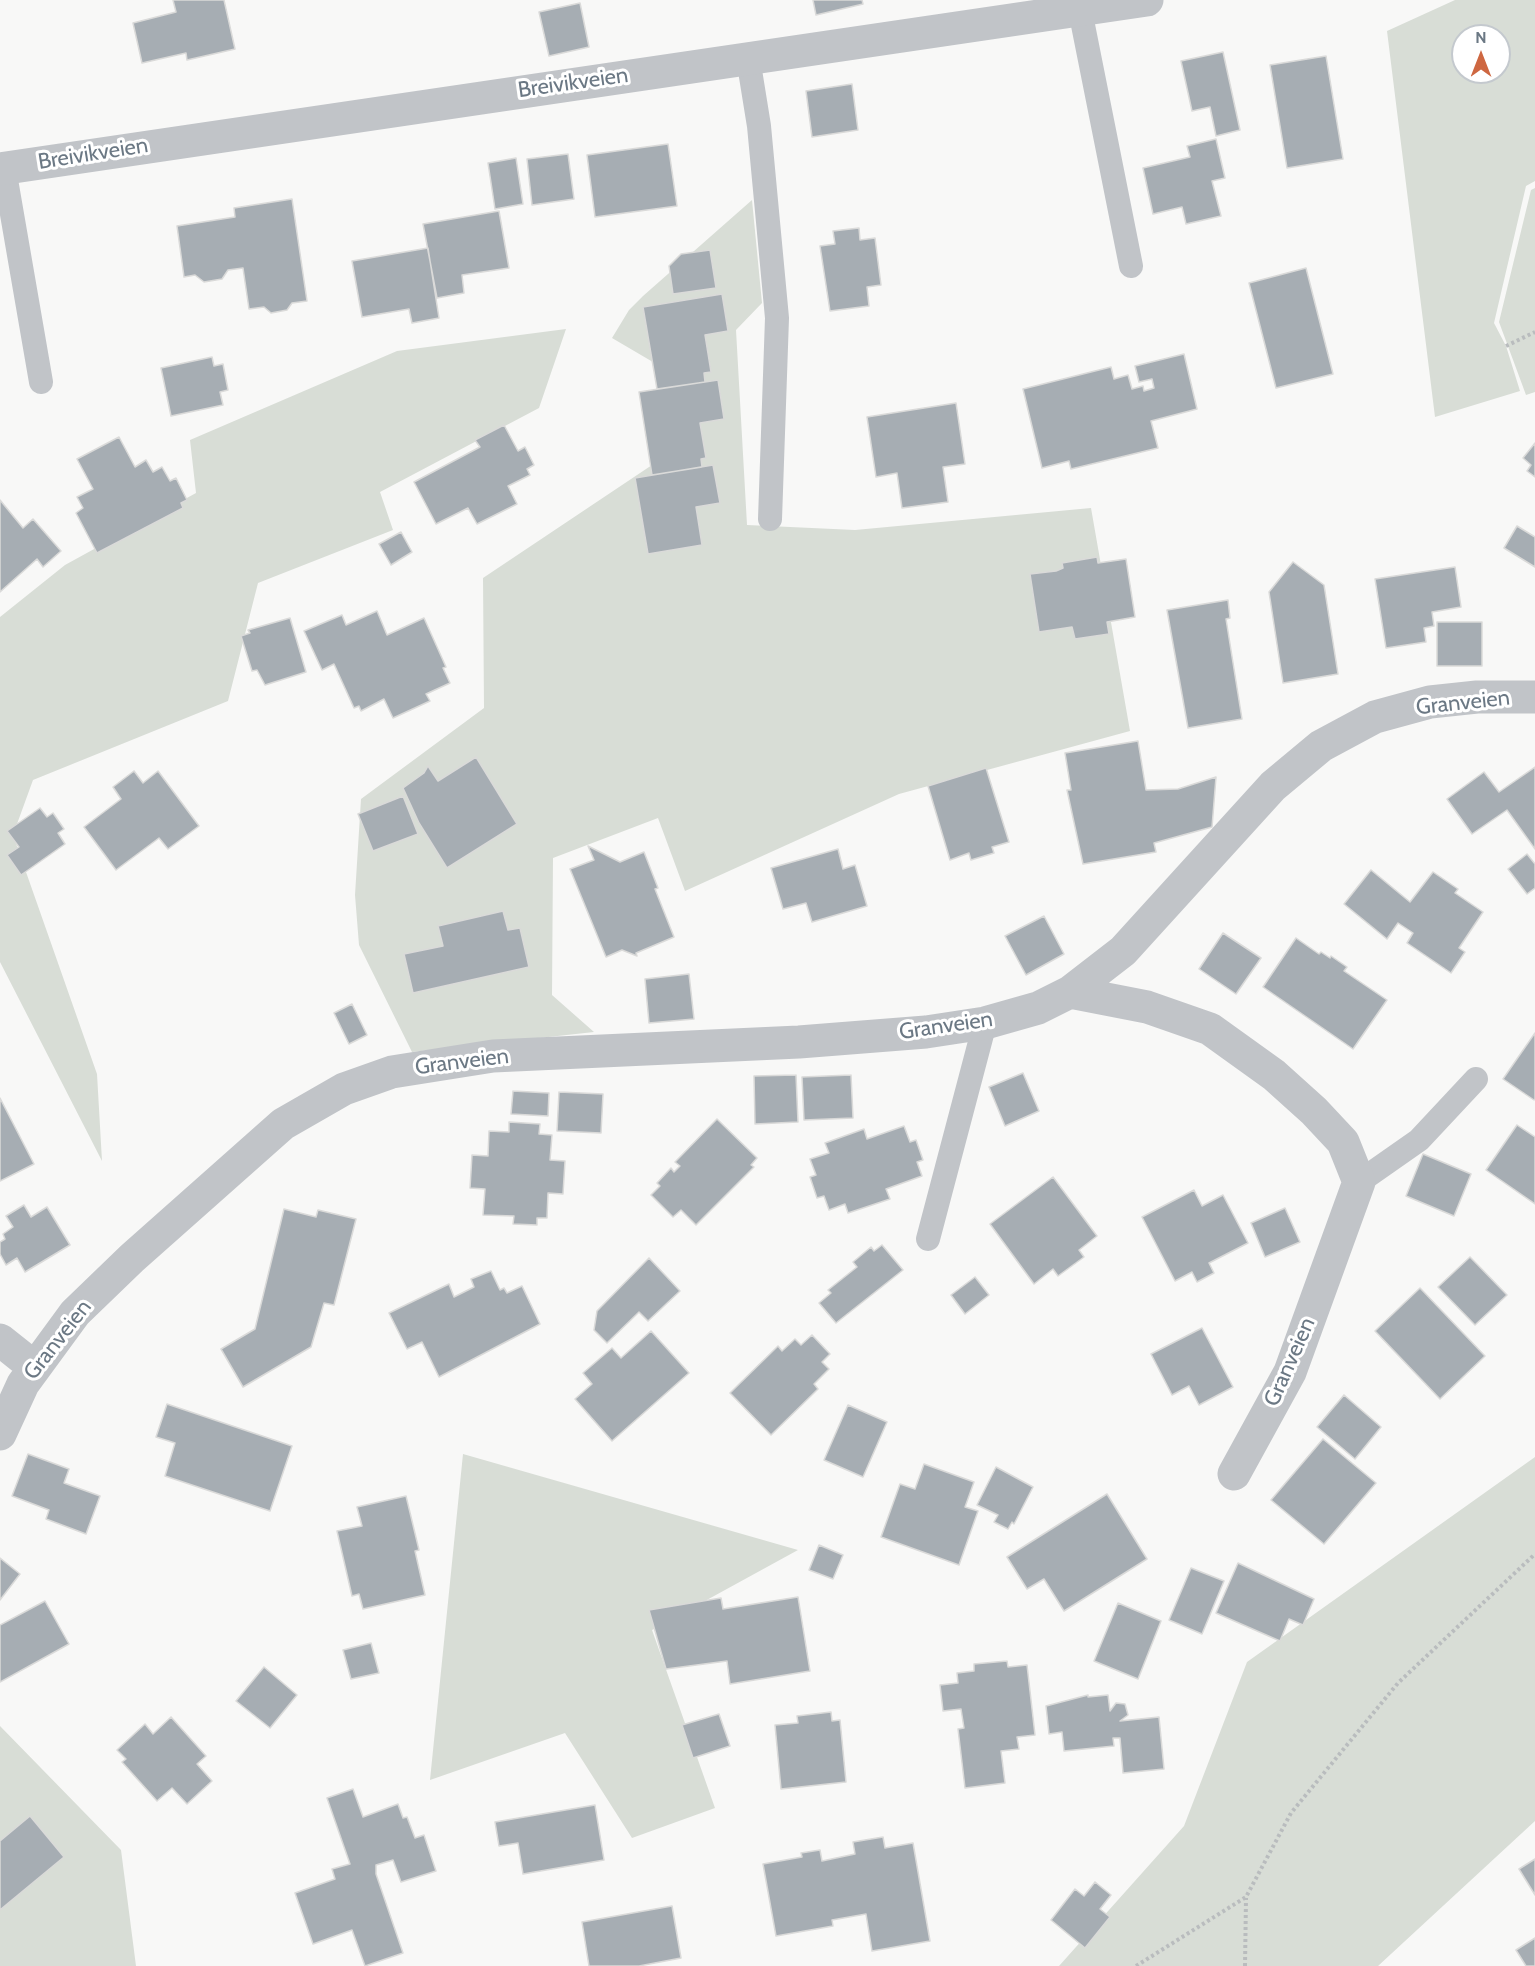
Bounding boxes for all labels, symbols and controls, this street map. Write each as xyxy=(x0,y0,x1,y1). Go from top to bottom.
north arrow xyxy=(1451,24,1511,84)
text: N xyxy=(1475,28,1487,47)
street label: Breivikveien xyxy=(516,62,630,104)
street label: Breivikveien xyxy=(36,132,150,176)
street label: Granveien xyxy=(1415,685,1511,721)
street label: Granveien xyxy=(898,1006,994,1046)
street label: Granveien xyxy=(414,1043,510,1081)
street label: Granveien xyxy=(19,1295,97,1385)
street label: Granveien xyxy=(1259,1314,1321,1410)

